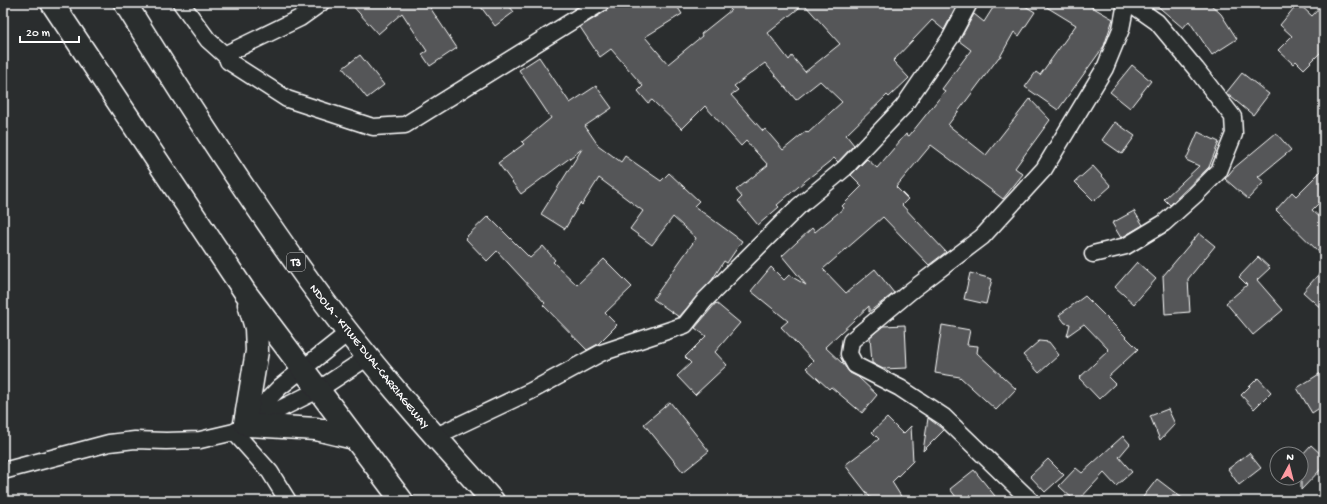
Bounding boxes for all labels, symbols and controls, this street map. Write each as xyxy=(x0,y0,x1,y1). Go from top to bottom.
scale bar xyxy=(20,18,79,44)
text: 20 m xyxy=(26,27,51,41)
road number: T3 xyxy=(287,253,305,271)
street label: NDOLA - KITWE DUAL-CARRIAGEWAY xyxy=(306,282,432,433)
north arrow xyxy=(1269,446,1309,486)
text: N xyxy=(1286,452,1294,464)

